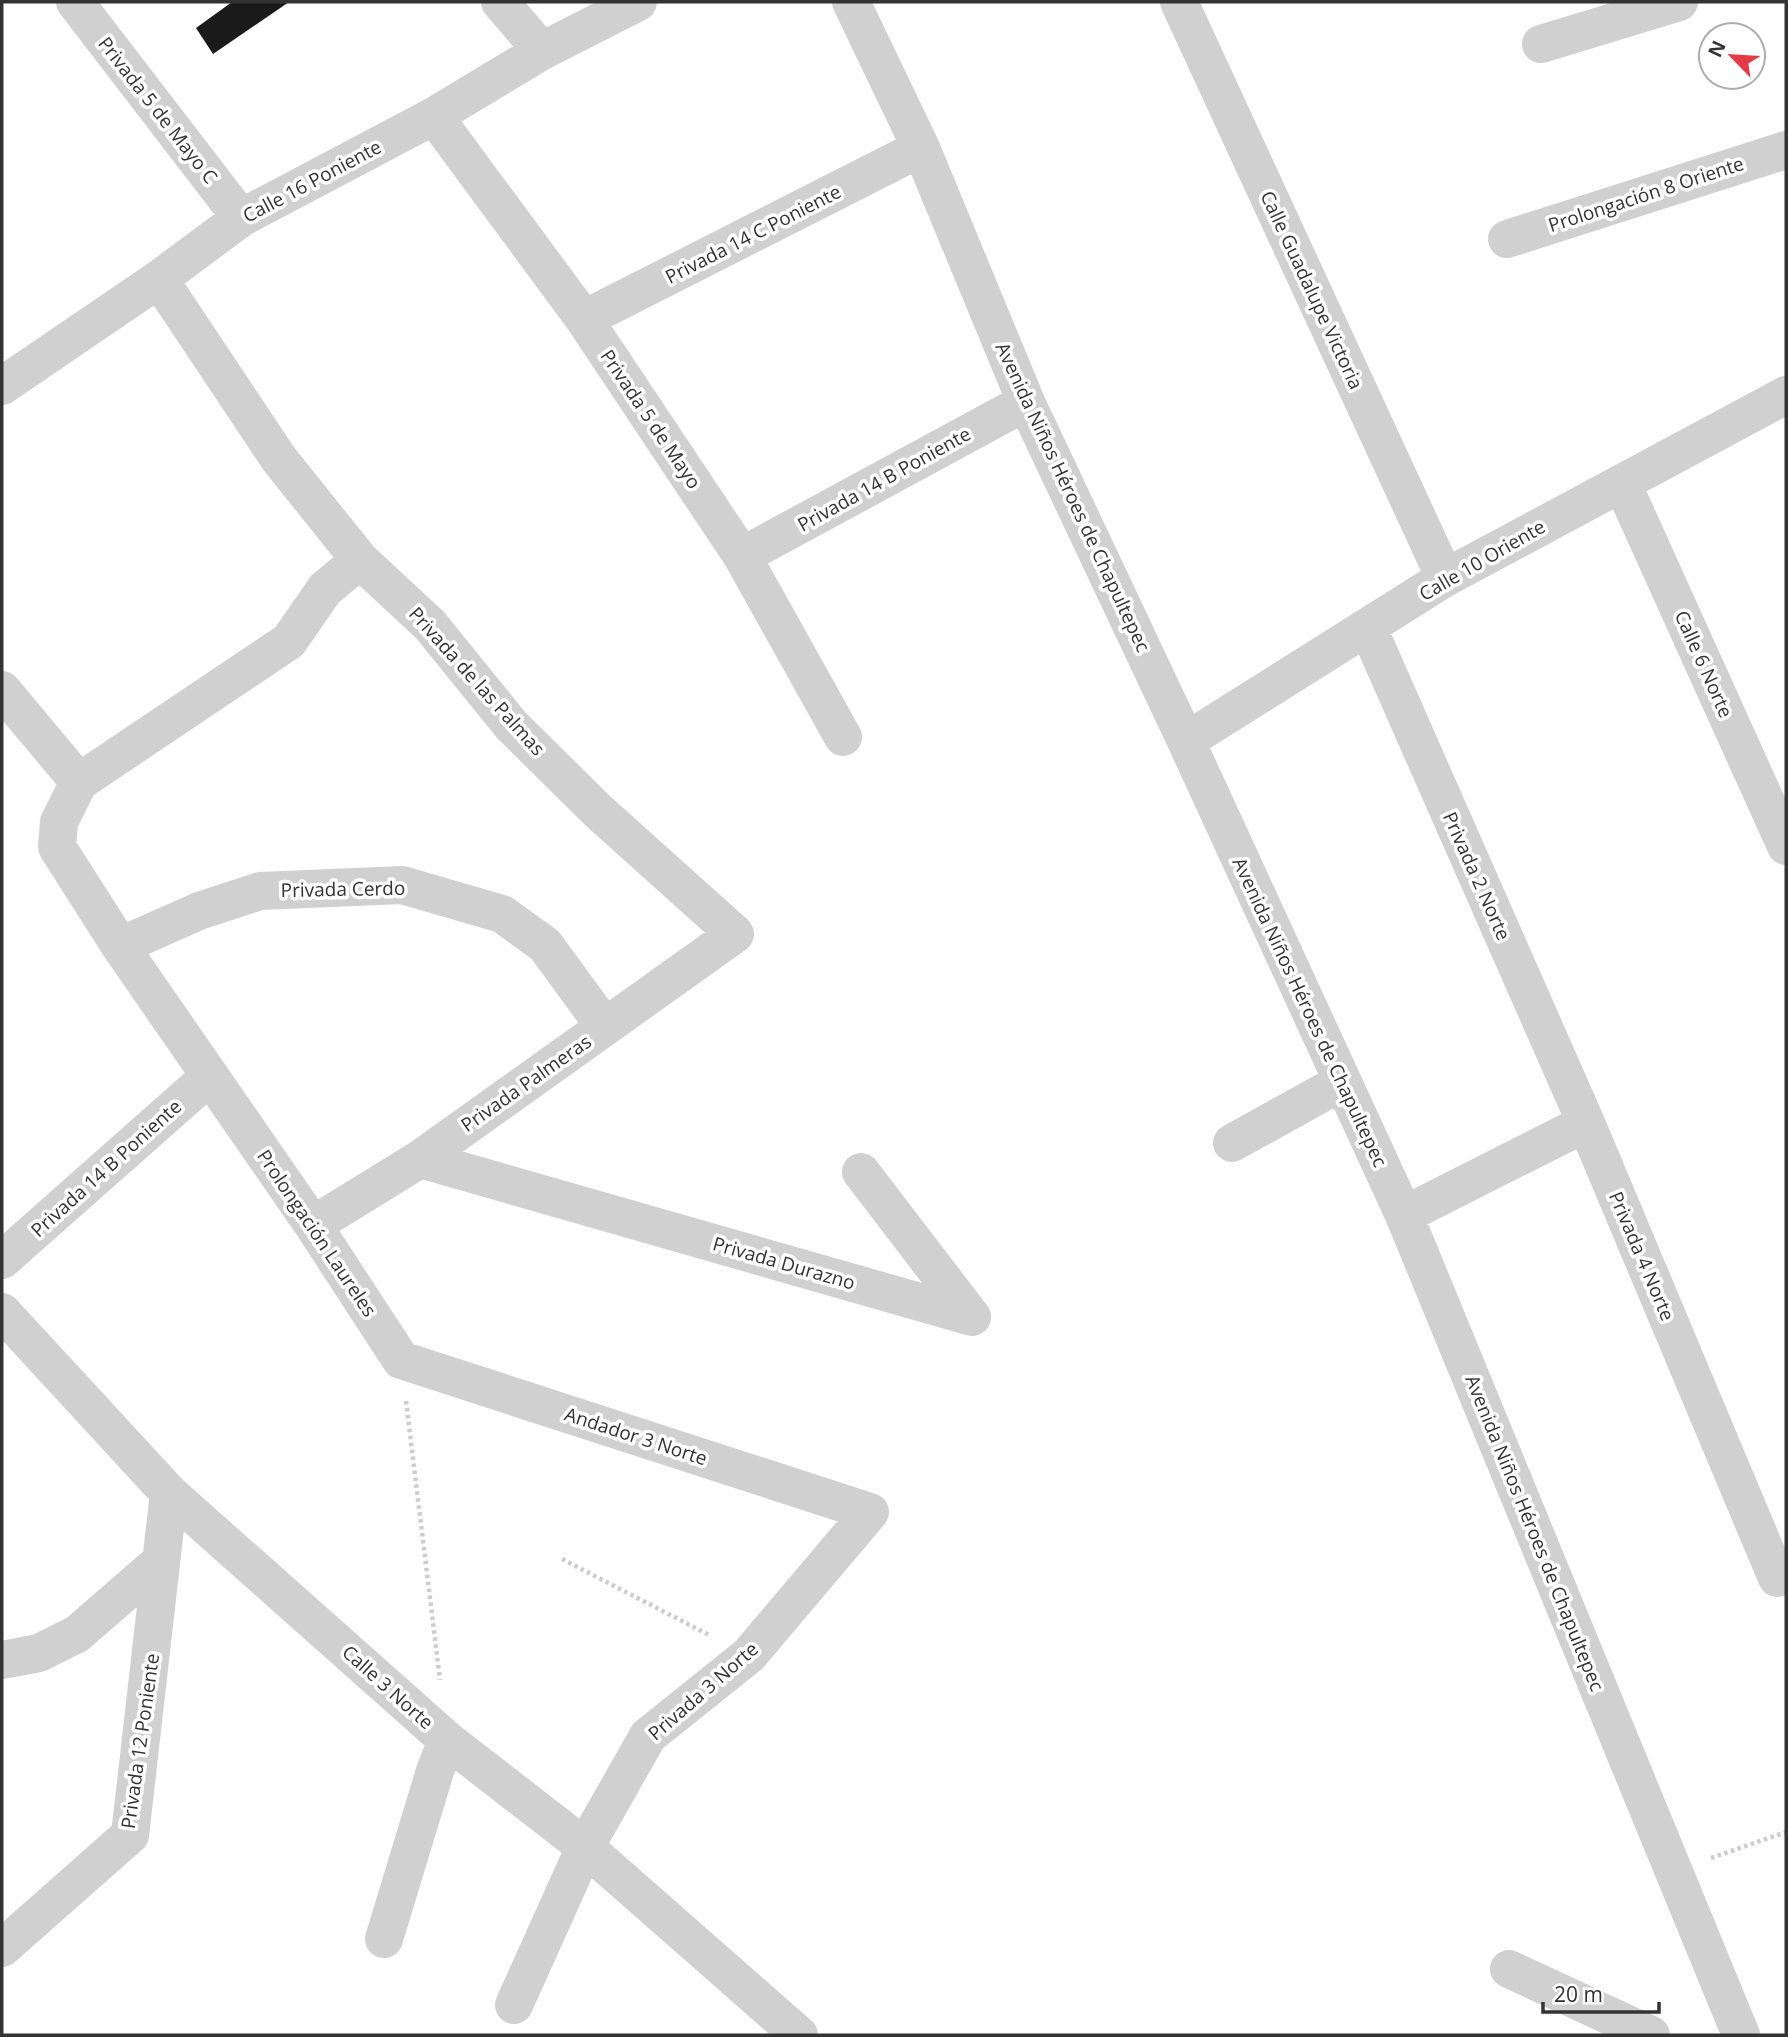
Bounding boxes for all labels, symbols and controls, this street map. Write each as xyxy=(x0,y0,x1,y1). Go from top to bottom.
north arrow xyxy=(1697,21,1767,91)
street label: Privada 5 de Mayo C xyxy=(92,31,224,189)
text: N xyxy=(1702,36,1732,61)
street label: Calle 16 Poniente xyxy=(238,133,386,229)
street label: Prolongación 8 Oriente xyxy=(1545,150,1747,238)
street label: Privada 14 C Poniente xyxy=(661,178,845,290)
street label: Calle Guadalupe Victoria xyxy=(1255,187,1369,393)
street label: Avenida Niños Héroes de Chapultepec xyxy=(990,338,1156,656)
street label: Privada 5 de Mayo xyxy=(595,344,707,494)
street label: Privada 14 B Poniente xyxy=(793,421,975,537)
street label: Calle 10 Oriente xyxy=(1414,513,1550,607)
street label: Privada de las Palmas xyxy=(403,601,551,761)
street label: Calle 6 Norte xyxy=(1669,606,1739,722)
street label: Privada 2 Norte xyxy=(1437,808,1517,944)
street label: Avenida Niños Héroes de Chapultepec xyxy=(1227,853,1393,1171)
street label: Privada Cerdo xyxy=(280,875,406,903)
street label: Privada Palmeras xyxy=(456,1028,596,1138)
street label: Privada 14 B Poniente xyxy=(25,1093,187,1243)
street label: Prolongación Laureles xyxy=(251,1144,383,1322)
street label: Privada 4 Norte xyxy=(1603,1187,1681,1325)
street label: Privada Durazno xyxy=(710,1230,858,1296)
street label: Avenida Niños Héroes de Chapultepec xyxy=(1459,1371,1611,1695)
street label: Andador 3 Norte xyxy=(561,1401,711,1471)
street label: Privada 3 Norte xyxy=(642,1636,764,1746)
street label: Calle 3 Norte xyxy=(337,1639,439,1735)
street label: Privada 12 Poniente xyxy=(115,1652,165,1830)
scale bar xyxy=(1543,1970,1658,2014)
text: 20 m xyxy=(1554,1980,1603,2008)

